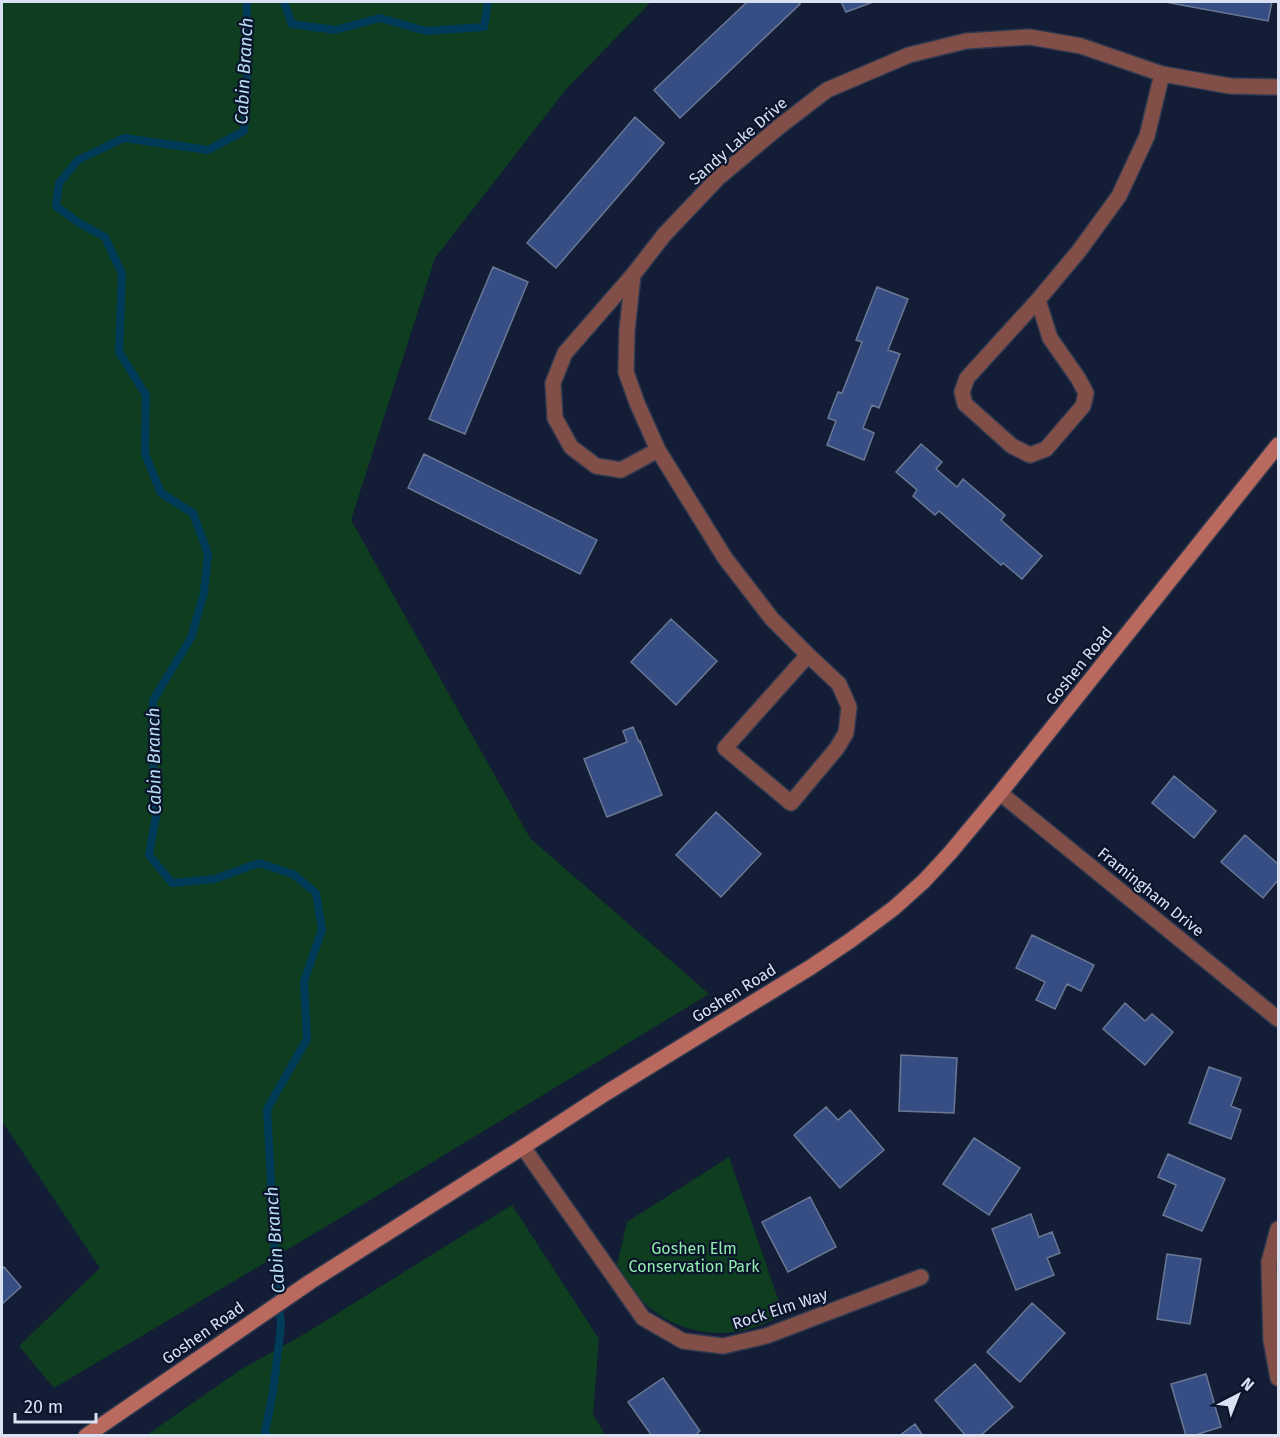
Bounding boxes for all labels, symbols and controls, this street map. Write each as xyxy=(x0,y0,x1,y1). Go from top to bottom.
water label: Cabin Branch xyxy=(230,17,258,125)
street label: Sandy Lake Drive xyxy=(685,93,791,189)
street label: Goshen Road xyxy=(1042,623,1116,709)
water label: Cabin Branch xyxy=(142,707,166,815)
street label: Framingham Drive xyxy=(1094,843,1208,941)
street label: Goshen Road xyxy=(688,960,780,1026)
water label: Cabin Branch xyxy=(260,1186,290,1294)
park label: Goshen Elm Conservation Park xyxy=(629,1239,760,1276)
street label: Rock Elm Way xyxy=(730,1285,830,1333)
street label: Goshen Road xyxy=(158,1298,248,1368)
north arrow xyxy=(1208,1365,1268,1425)
text: N xyxy=(1237,1374,1258,1395)
scale bar xyxy=(15,1386,96,1424)
text: 20 m xyxy=(24,1396,63,1418)

